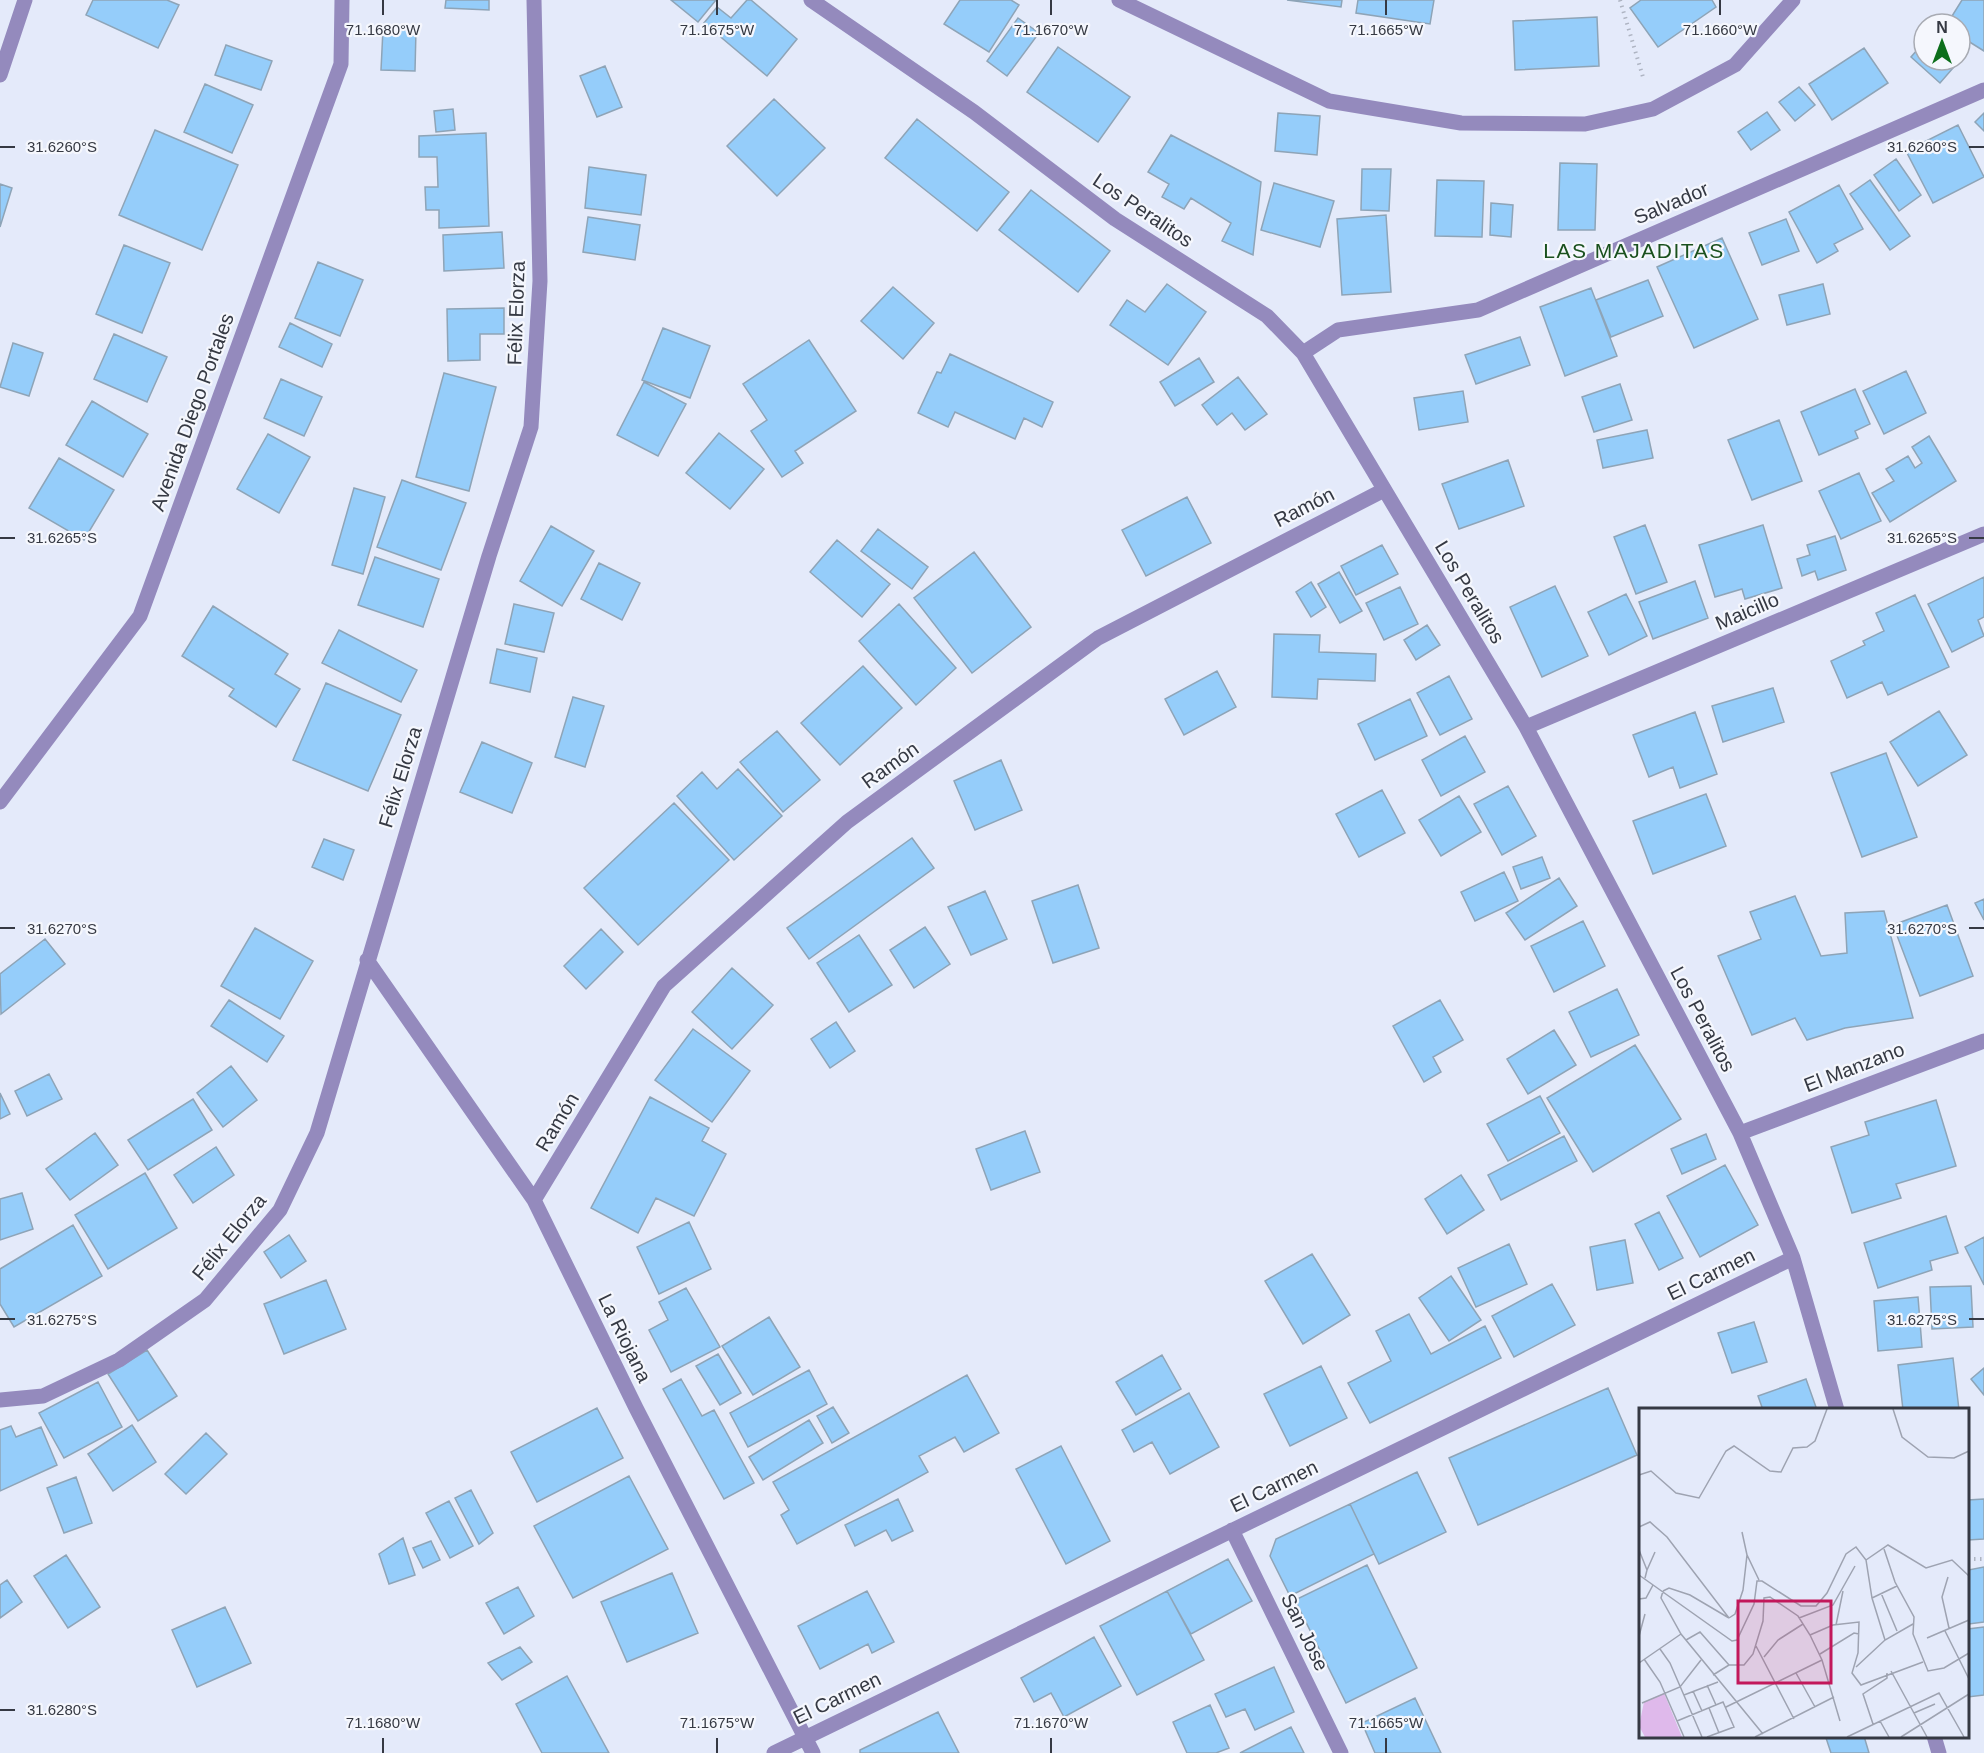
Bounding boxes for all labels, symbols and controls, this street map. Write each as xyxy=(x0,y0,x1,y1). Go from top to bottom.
north arrow xyxy=(1912,12,1972,72)
text: N xyxy=(1936,19,1948,36)
text: 71.1680°W xyxy=(346,21,421,38)
text: 71.1675°W xyxy=(680,21,755,38)
text: 71.1670°W xyxy=(1014,21,1089,38)
text: 71.1665°W xyxy=(1349,21,1424,38)
text: 71.1660°W xyxy=(1683,21,1758,38)
text: 31.6260°S xyxy=(27,138,97,155)
text: 31.6260°S xyxy=(1887,138,1957,155)
street label: Los Peralitos xyxy=(1089,169,1197,251)
street label: Salvador xyxy=(1630,177,1712,229)
district label: LAS MAJADITAS xyxy=(1543,239,1725,262)
street label: Félix Elorza xyxy=(503,260,529,366)
street label: Avenida Diego Portales xyxy=(146,310,238,514)
street label: Ramón xyxy=(1270,483,1338,531)
text: 31.6265°S xyxy=(27,529,97,546)
text: 31.6265°S xyxy=(1887,529,1957,546)
street label: Los Peralitos xyxy=(1431,537,1509,647)
street label: Maicillo xyxy=(1712,588,1782,634)
street label: Félix Elorza xyxy=(374,723,426,830)
street label: Ramón xyxy=(857,737,923,793)
text: 31.6270°S xyxy=(27,920,97,937)
text: 31.6270°S xyxy=(1887,920,1957,937)
street label: Los Peralitos xyxy=(1666,963,1740,1075)
street label: El Manzano xyxy=(1801,1038,1907,1096)
street label: Ramón xyxy=(531,1089,583,1155)
street label: Félix Elorza xyxy=(188,1189,271,1285)
street label: El Carmen xyxy=(1664,1243,1758,1305)
street label: La Riojana xyxy=(594,1290,656,1387)
text: 31.6275°S xyxy=(27,1311,97,1328)
text: 31.6275°S xyxy=(1887,1311,1957,1328)
inset map xyxy=(1639,1408,1969,1738)
street label: El Carmen xyxy=(1227,1455,1321,1517)
street label: San Jose xyxy=(1277,1590,1333,1674)
street label: El Carmen xyxy=(790,1667,884,1729)
text: 31.6280°S xyxy=(27,1701,97,1718)
text: 71.1680°W xyxy=(346,1714,421,1731)
text: 71.1675°W xyxy=(680,1714,755,1731)
text: 71.1670°W xyxy=(1014,1714,1089,1731)
text: 71.1665°W xyxy=(1349,1714,1424,1731)

